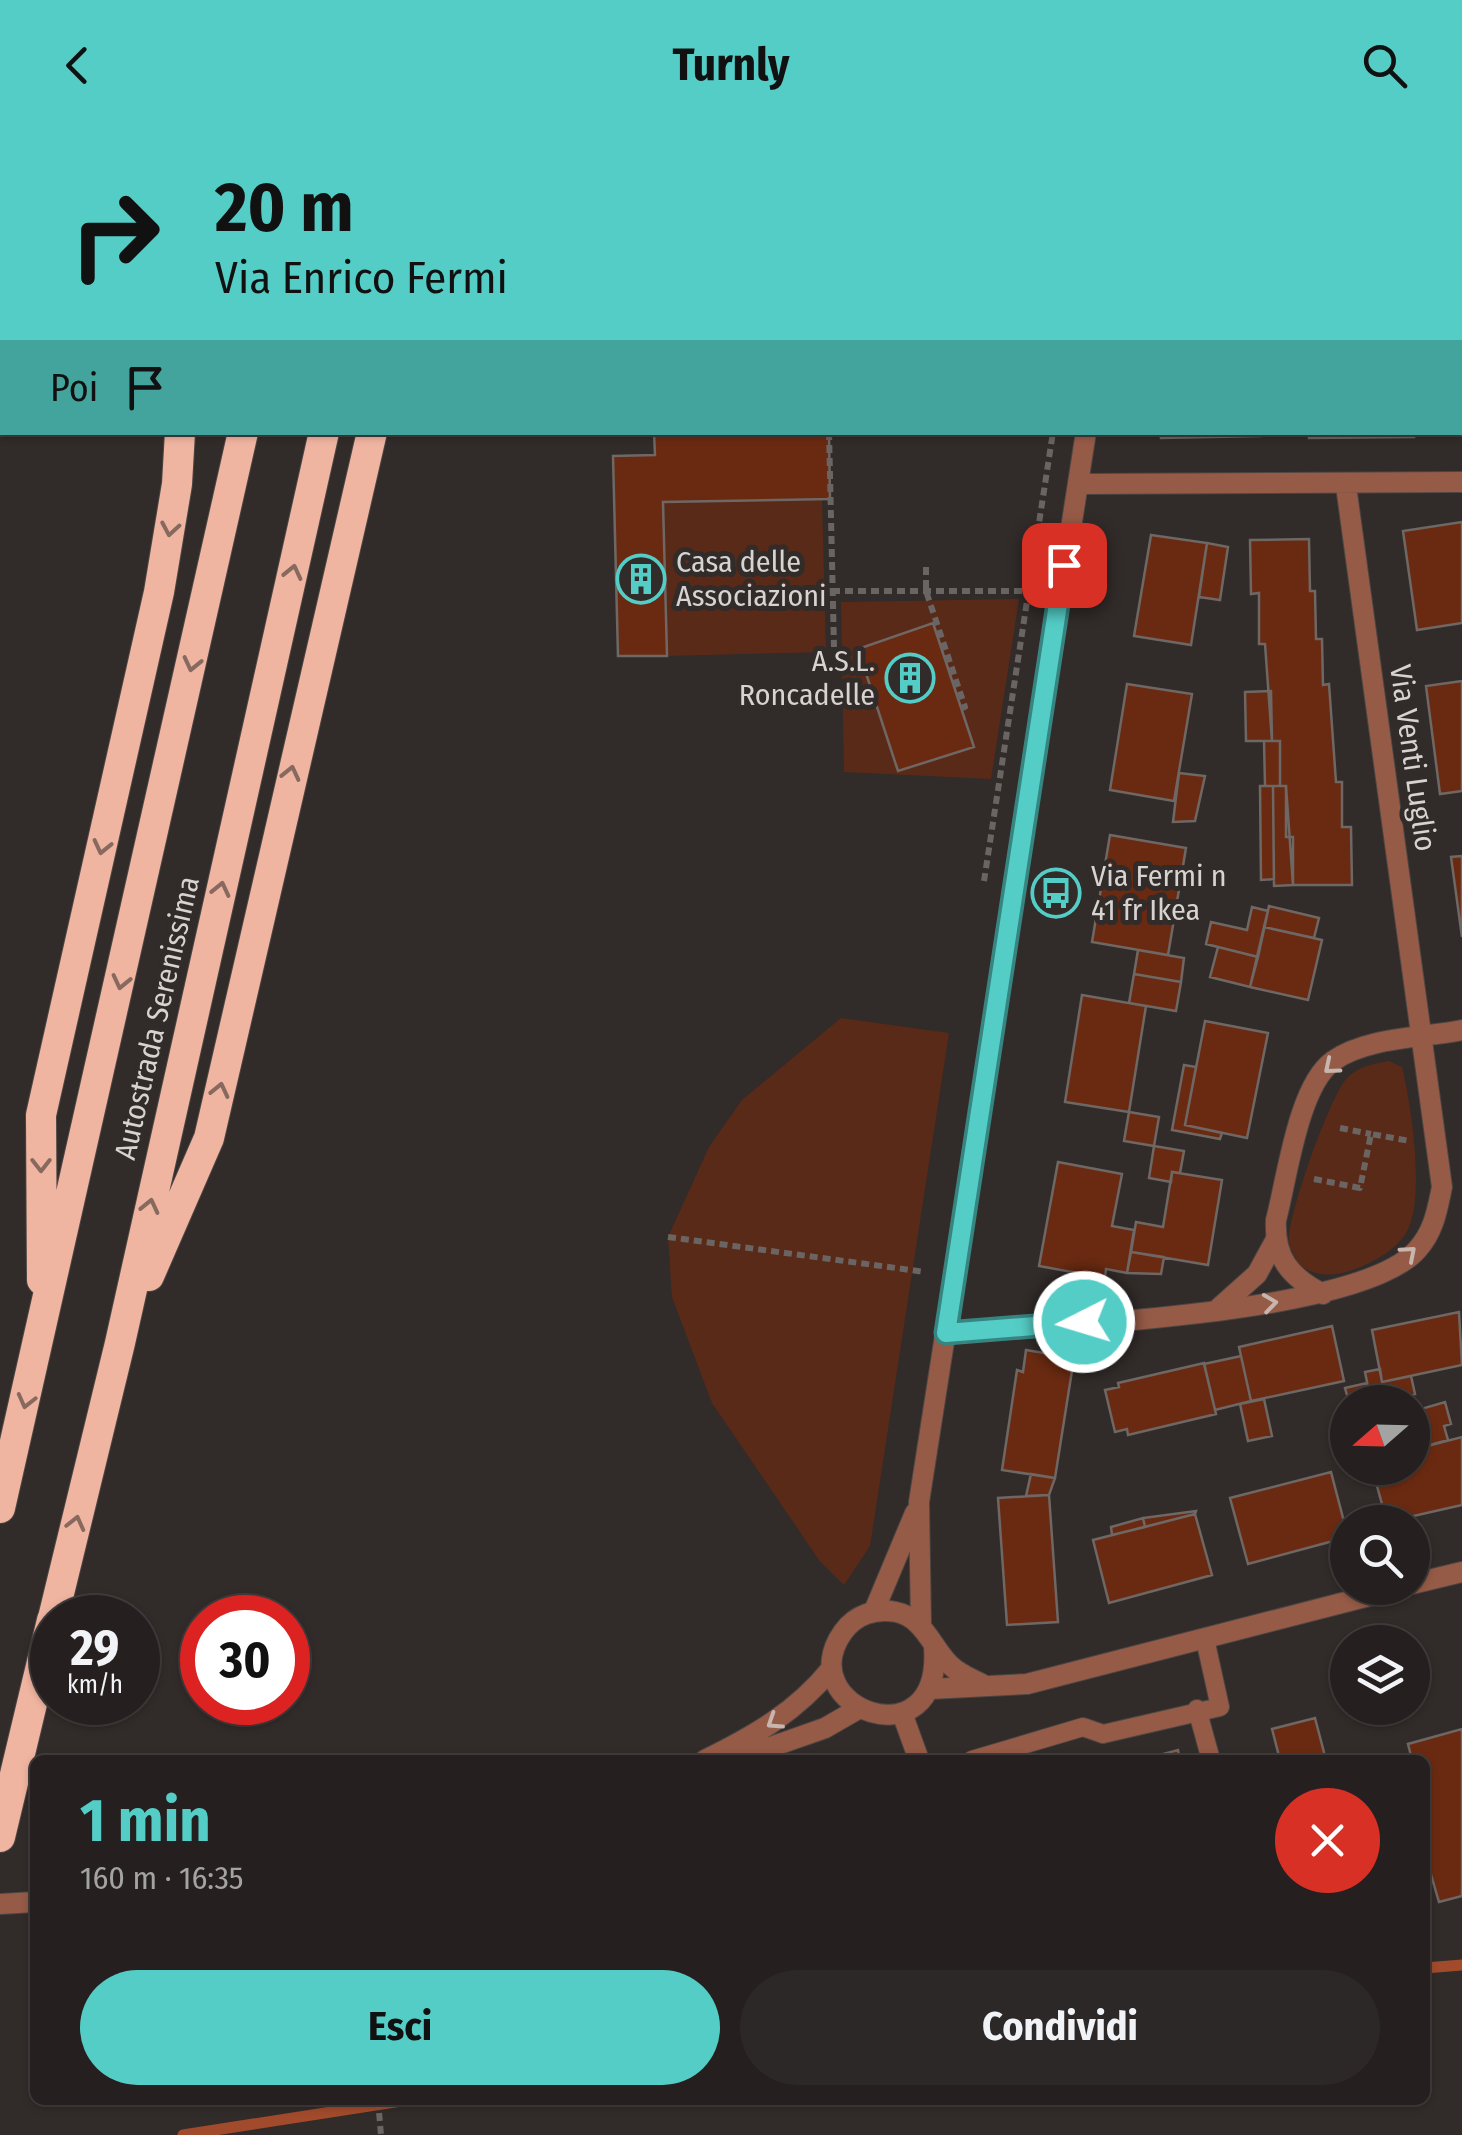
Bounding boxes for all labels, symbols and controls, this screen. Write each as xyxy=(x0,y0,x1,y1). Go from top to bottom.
icon: back xyxy=(50,38,105,93)
text: Turnly xyxy=(673,38,789,92)
icon: search xyxy=(1357,38,1412,93)
text: 20 m xyxy=(215,166,354,250)
icon: right xyxy=(50,170,180,300)
text: Via Enrico Fermi xyxy=(215,251,508,305)
icon: arrive xyxy=(118,360,173,415)
text: Poi xyxy=(50,365,98,411)
one-way arrow xyxy=(160,521,181,538)
pin xyxy=(1022,523,1107,608)
icon: arrive xyxy=(1037,538,1092,593)
place label: Casa delle Associazioni xyxy=(676,544,827,614)
building icon: Casa delle Associazioni xyxy=(615,553,667,605)
one-way arrow xyxy=(281,564,302,581)
place label: A.S.L. Roncadelle xyxy=(739,643,875,713)
building icon: A.S.L. Roncadelle xyxy=(884,652,936,704)
one-way arrow xyxy=(183,655,204,672)
street label: Via Venti Luglio xyxy=(1382,662,1444,854)
one-way arrow xyxy=(280,765,301,782)
one-way arrow xyxy=(92,838,113,855)
place label: Via Fermi n 41 fr Ikea xyxy=(1091,858,1226,928)
bus stop icon: Via Fermi n 41 fr Ikea xyxy=(1030,867,1082,919)
street label: Autostrada Serenissima xyxy=(107,873,207,1163)
one-way arrow xyxy=(210,881,231,898)
one-way arrow xyxy=(112,973,133,990)
one-way arrow xyxy=(1324,1055,1342,1073)
one-way arrow xyxy=(208,1082,229,1099)
one-way arrow xyxy=(31,1158,52,1174)
one-way arrow xyxy=(138,1198,159,1215)
one-way arrow xyxy=(1397,1247,1416,1265)
position arrow xyxy=(1032,1270,1136,1374)
one-way arrow xyxy=(1262,1293,1279,1314)
north arrow xyxy=(1330,1385,1430,1485)
map controls xyxy=(1330,1385,1430,1725)
one-way arrow xyxy=(17,1392,38,1409)
button: search xyxy=(1330,1505,1430,1605)
one-way arrow xyxy=(64,1515,85,1532)
speed limit sign: 30 xyxy=(180,1595,310,1725)
text: 29 xyxy=(71,1618,119,1678)
button: layers xyxy=(1330,1625,1430,1725)
text: km/h xyxy=(67,1670,123,1700)
one-way arrow xyxy=(766,1710,785,1728)
text: 1 min xyxy=(80,1785,211,1857)
button: close xyxy=(1275,1788,1380,1893)
text: 160 m · 16:35 xyxy=(80,1859,244,1897)
button: Esci xyxy=(80,1970,720,2085)
button: Condividi xyxy=(740,1970,1380,2085)

